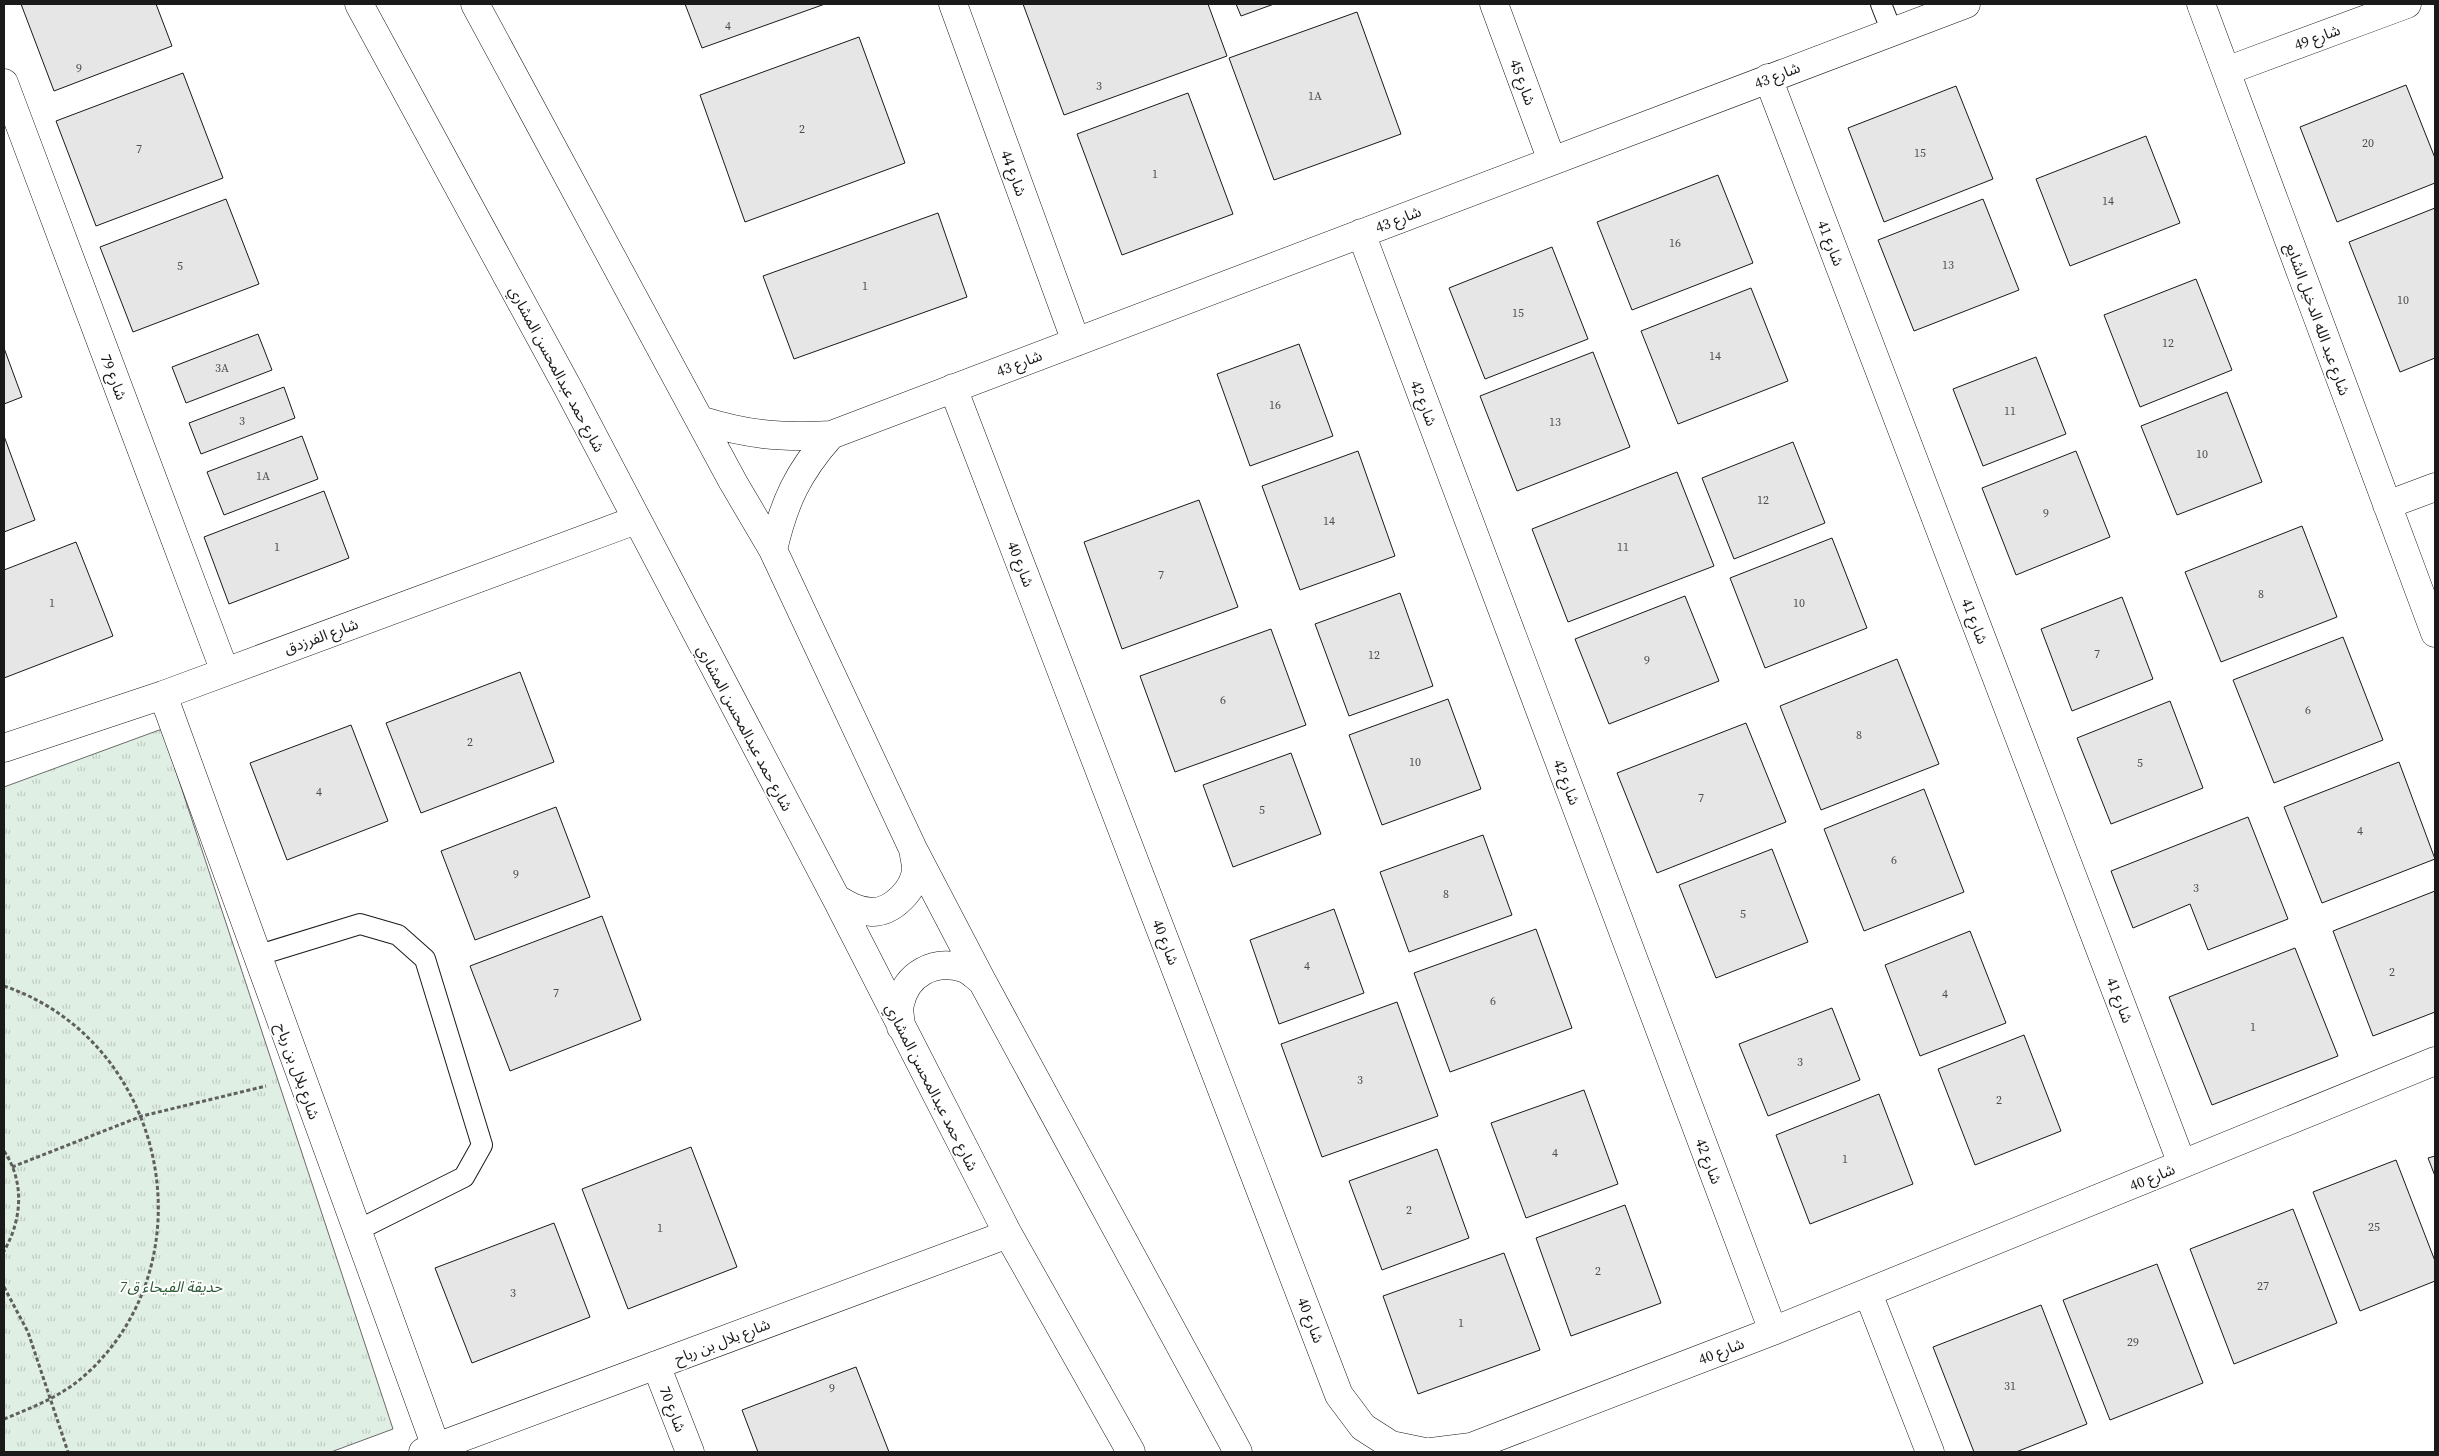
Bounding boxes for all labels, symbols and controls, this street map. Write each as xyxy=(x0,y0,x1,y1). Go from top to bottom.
house number: 4 xyxy=(725,18,731,34)
street label: شارع 49 xyxy=(2291,19,2344,57)
street label: شارع 45 xyxy=(1503,56,1541,109)
street label: شارع 43 xyxy=(1751,57,1804,95)
house number: 9 xyxy=(76,60,82,76)
house number: 3 xyxy=(1096,78,1102,94)
house number: 1A xyxy=(1308,88,1322,104)
house number: 2 xyxy=(799,121,805,137)
house number: 20 xyxy=(2362,135,2374,151)
house number: 7 xyxy=(136,141,142,157)
house number: 15 xyxy=(1914,145,1926,161)
street label: شارع 44 xyxy=(994,147,1032,200)
house number: 1 xyxy=(1152,166,1158,182)
house number: 14 xyxy=(2102,193,2114,209)
street label: شارع 43 xyxy=(1372,201,1425,239)
street label: شارع 41 xyxy=(1811,217,1849,270)
house number: 16 xyxy=(1669,235,1681,251)
street label: شارع عبد الله الدخيل الشايع xyxy=(2279,240,2355,399)
house number: 13 xyxy=(1942,257,1954,273)
house number: 5 xyxy=(177,258,183,274)
house number: 1 xyxy=(862,278,868,294)
street label: شارع حمد عبدالمحسن المشاري xyxy=(502,282,610,457)
house number: 10 xyxy=(2397,292,2409,308)
house number: 15 xyxy=(1512,305,1524,321)
house number: 12 xyxy=(2162,335,2174,351)
street label: شارع 43 xyxy=(993,345,1046,383)
house number: 14 xyxy=(1709,348,1721,364)
street label: شارع 79 xyxy=(94,351,132,404)
house number: 3A xyxy=(215,360,229,376)
street label: شارع 42 xyxy=(1404,377,1442,430)
house number: 16 xyxy=(1269,397,1281,413)
house number: 11 xyxy=(2004,403,2016,419)
house number: 3 xyxy=(239,413,245,429)
house number: 13 xyxy=(1549,414,1561,430)
house number: 10 xyxy=(2196,446,2208,462)
house number: 1A xyxy=(256,468,270,484)
house number: 12 xyxy=(1757,492,1769,508)
house number: 9 xyxy=(2043,505,2049,521)
house number: 14 xyxy=(1323,513,1335,529)
street label: شارع 40 xyxy=(1001,538,1039,591)
house number: 1 xyxy=(274,539,280,555)
house number: 11 xyxy=(1617,539,1629,555)
house number: 7 xyxy=(1158,567,1164,583)
house number: 8 xyxy=(2258,586,2264,602)
house number: 1 xyxy=(49,595,55,611)
house number: 10 xyxy=(1793,595,1805,611)
street label: شارع 41 xyxy=(1955,595,1993,648)
street label: شارع الفرزدق xyxy=(281,613,362,661)
street label: شارع حمد عبدالمحسن المشاري xyxy=(690,641,798,816)
house number: 7 xyxy=(2094,646,2100,662)
house number: 12 xyxy=(1368,647,1380,663)
house number: 9 xyxy=(1644,652,1650,668)
house number: 6 xyxy=(1220,692,1226,708)
house number: 6 xyxy=(2305,702,2311,718)
house number: 8 xyxy=(1856,727,1862,743)
house number: 2 xyxy=(467,734,473,750)
house number: 10 xyxy=(1409,754,1421,770)
house number: 5 xyxy=(2137,755,2143,771)
street label: شارع 42 xyxy=(1547,756,1585,809)
house number: 4 xyxy=(316,784,322,800)
house number: 7 xyxy=(1698,790,1704,806)
house number: 5 xyxy=(1259,802,1265,818)
house number: 4 xyxy=(2357,823,2363,839)
house number: 6 xyxy=(1891,852,1897,868)
house number: 9 xyxy=(513,866,519,882)
house number: 3 xyxy=(2193,880,2199,896)
house number: 8 xyxy=(1443,886,1449,902)
house number: 5 xyxy=(1740,906,1746,922)
street label: شارع 40 xyxy=(1146,916,1184,969)
house number: 4 xyxy=(1304,958,1310,974)
house number: 2 xyxy=(2389,964,2395,980)
street label: شارع 41 xyxy=(2100,974,2138,1027)
house number: 7 xyxy=(553,985,559,1001)
house number: 4 xyxy=(1942,986,1948,1002)
house number: 6 xyxy=(1490,993,1496,1009)
street label: شارع حمد عبدالمحسن المشاري xyxy=(879,1000,984,1175)
house number: 1 xyxy=(2250,1019,2256,1035)
street label: شارع بلال بن رباح xyxy=(269,1020,325,1123)
house number: 3 xyxy=(1797,1054,1803,1070)
house number: 3 xyxy=(1357,1072,1363,1088)
house number: 2 xyxy=(1996,1092,2002,1108)
street label: شارع 42 xyxy=(1689,1135,1727,1188)
house number: 4 xyxy=(1552,1145,1558,1161)
house number: 1 xyxy=(1842,1151,1848,1167)
street label: شارع 40 xyxy=(2126,1158,2179,1198)
house number: 2 xyxy=(1406,1202,1412,1218)
house number: 25 xyxy=(2368,1219,2380,1235)
house number: 1 xyxy=(657,1220,663,1236)
house number: 2 xyxy=(1595,1263,1601,1279)
park label: حديقة الفيحاء ق7 xyxy=(120,1276,223,1297)
house number: 27 xyxy=(2257,1278,2269,1294)
house number: 3 xyxy=(510,1285,516,1301)
street label: شارع 40 xyxy=(1291,1294,1329,1347)
street label: شارع بلال بن رباح xyxy=(671,1313,774,1371)
house number: 1 xyxy=(1458,1315,1464,1331)
street label: شارع 40 xyxy=(1695,1333,1748,1371)
house number: 29 xyxy=(2127,1334,2139,1350)
house number: 31 xyxy=(2004,1378,2016,1394)
house number: 9 xyxy=(829,1380,835,1396)
street label: شارع 70 xyxy=(653,1383,691,1436)

